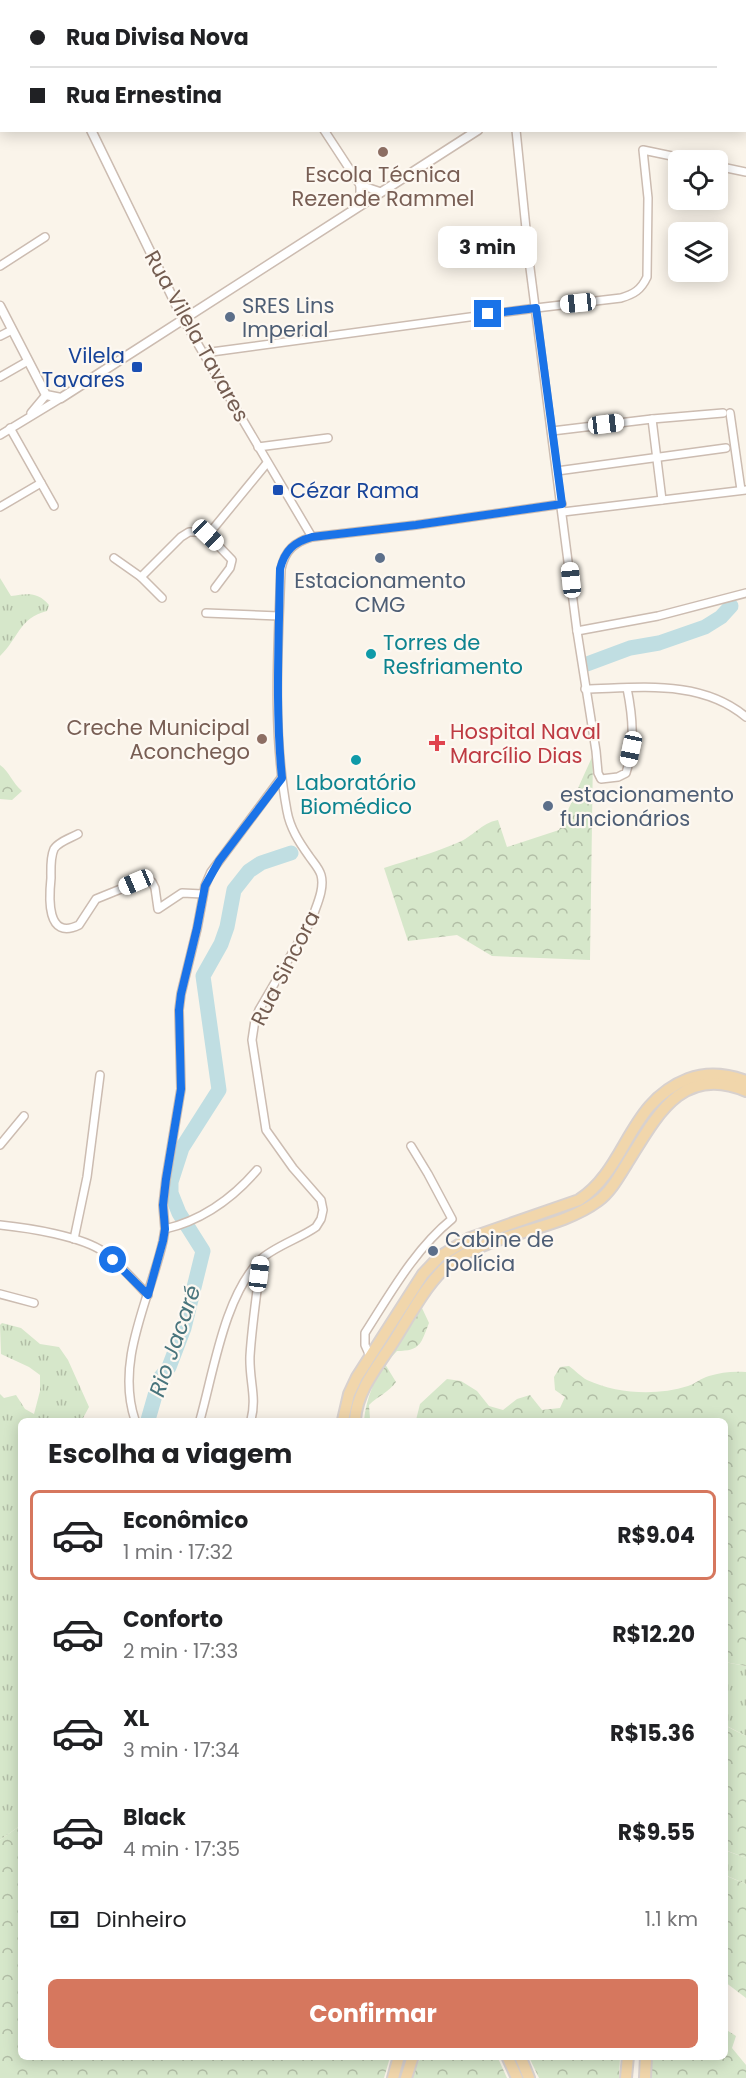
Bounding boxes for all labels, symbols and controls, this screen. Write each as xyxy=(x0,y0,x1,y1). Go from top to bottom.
text: Rua Divisa Nova xyxy=(66,22,249,53)
text: Rua Ernestina xyxy=(66,80,222,111)
marker: Escola Técnica Rezende Rammel xyxy=(376,145,390,159)
map controls xyxy=(668,150,728,282)
button: locate xyxy=(668,150,728,210)
place label: Escola Técnica Rezende Rammel xyxy=(291,160,475,213)
button: layers xyxy=(668,222,728,282)
callout: 3 min xyxy=(438,227,538,269)
text: 3 min xyxy=(459,233,516,261)
street label: Rua Vilela Tavares xyxy=(138,245,256,427)
place label: SRES Lins Imperial xyxy=(242,291,334,344)
car xyxy=(559,292,597,314)
route end xyxy=(474,300,501,327)
marker: SRES Lins Imperial xyxy=(223,310,237,324)
place label: Vilela Tavares xyxy=(42,341,125,394)
marker: Vilela Tavares xyxy=(130,360,144,374)
car xyxy=(587,413,625,435)
place label: Cézar Rama xyxy=(290,476,419,505)
marker: Cézar Rama xyxy=(271,483,285,497)
car xyxy=(189,516,227,554)
marker: Estacionamento CMG xyxy=(373,551,387,565)
car xyxy=(560,561,582,599)
place label: Estacionamento CMG xyxy=(294,566,466,619)
place label: Torres de Resfriamento xyxy=(383,628,523,681)
marker: Torres de Resfriamento xyxy=(364,647,378,661)
place label: Creche Municipal Aconchego xyxy=(67,713,250,766)
place label: Hospital Naval Marcílio Dias xyxy=(450,717,601,770)
car xyxy=(618,730,644,768)
marker: Creche Municipal Aconchego xyxy=(255,732,269,746)
marker: Hospital Naval Marcílio Dias xyxy=(428,734,446,752)
marker: Laboratório Biomédico xyxy=(349,753,363,767)
place label: Laboratório Biomédico xyxy=(296,768,416,821)
place label: estacionamento funcionários xyxy=(560,780,734,833)
marker: estacionamento funcionários xyxy=(541,799,555,813)
car xyxy=(116,867,156,897)
street label: Rua Sincora xyxy=(244,906,326,1030)
place label: Cabine de polícia xyxy=(445,1225,554,1278)
marker: Cabine de polícia xyxy=(426,1244,440,1258)
route start xyxy=(99,1246,126,1273)
car xyxy=(248,1255,270,1293)
water label: Rio Jacaré xyxy=(141,1281,209,1401)
text: Escolha a viagem xyxy=(48,1435,292,1472)
text: Econômico xyxy=(123,1505,248,1536)
icon: car xyxy=(51,1508,105,1562)
text: R$9.04 xyxy=(617,1520,695,1551)
text: 1 min · 17:32 xyxy=(123,1538,233,1566)
text: Conforto xyxy=(123,1604,223,1635)
icon: car xyxy=(51,1607,105,1661)
text: R$12.20 xyxy=(612,1619,695,1650)
text: 2 min · 17:33 xyxy=(123,1637,238,1665)
text: XL xyxy=(123,1703,149,1734)
icon: car xyxy=(51,1706,105,1760)
text: R$15.36 xyxy=(610,1718,695,1749)
text: 3 min · 17:34 xyxy=(123,1736,239,1764)
text: Black xyxy=(123,1802,186,1833)
icon: car xyxy=(51,1805,105,1859)
text: R$9.55 xyxy=(618,1817,695,1848)
text: 4 min · 17:35 xyxy=(123,1835,240,1863)
icon: cash xyxy=(48,1903,81,1936)
text: Dinheiro xyxy=(96,1904,186,1935)
text: 1.1 km xyxy=(645,1905,698,1933)
button: Confirmar xyxy=(48,1979,698,2048)

